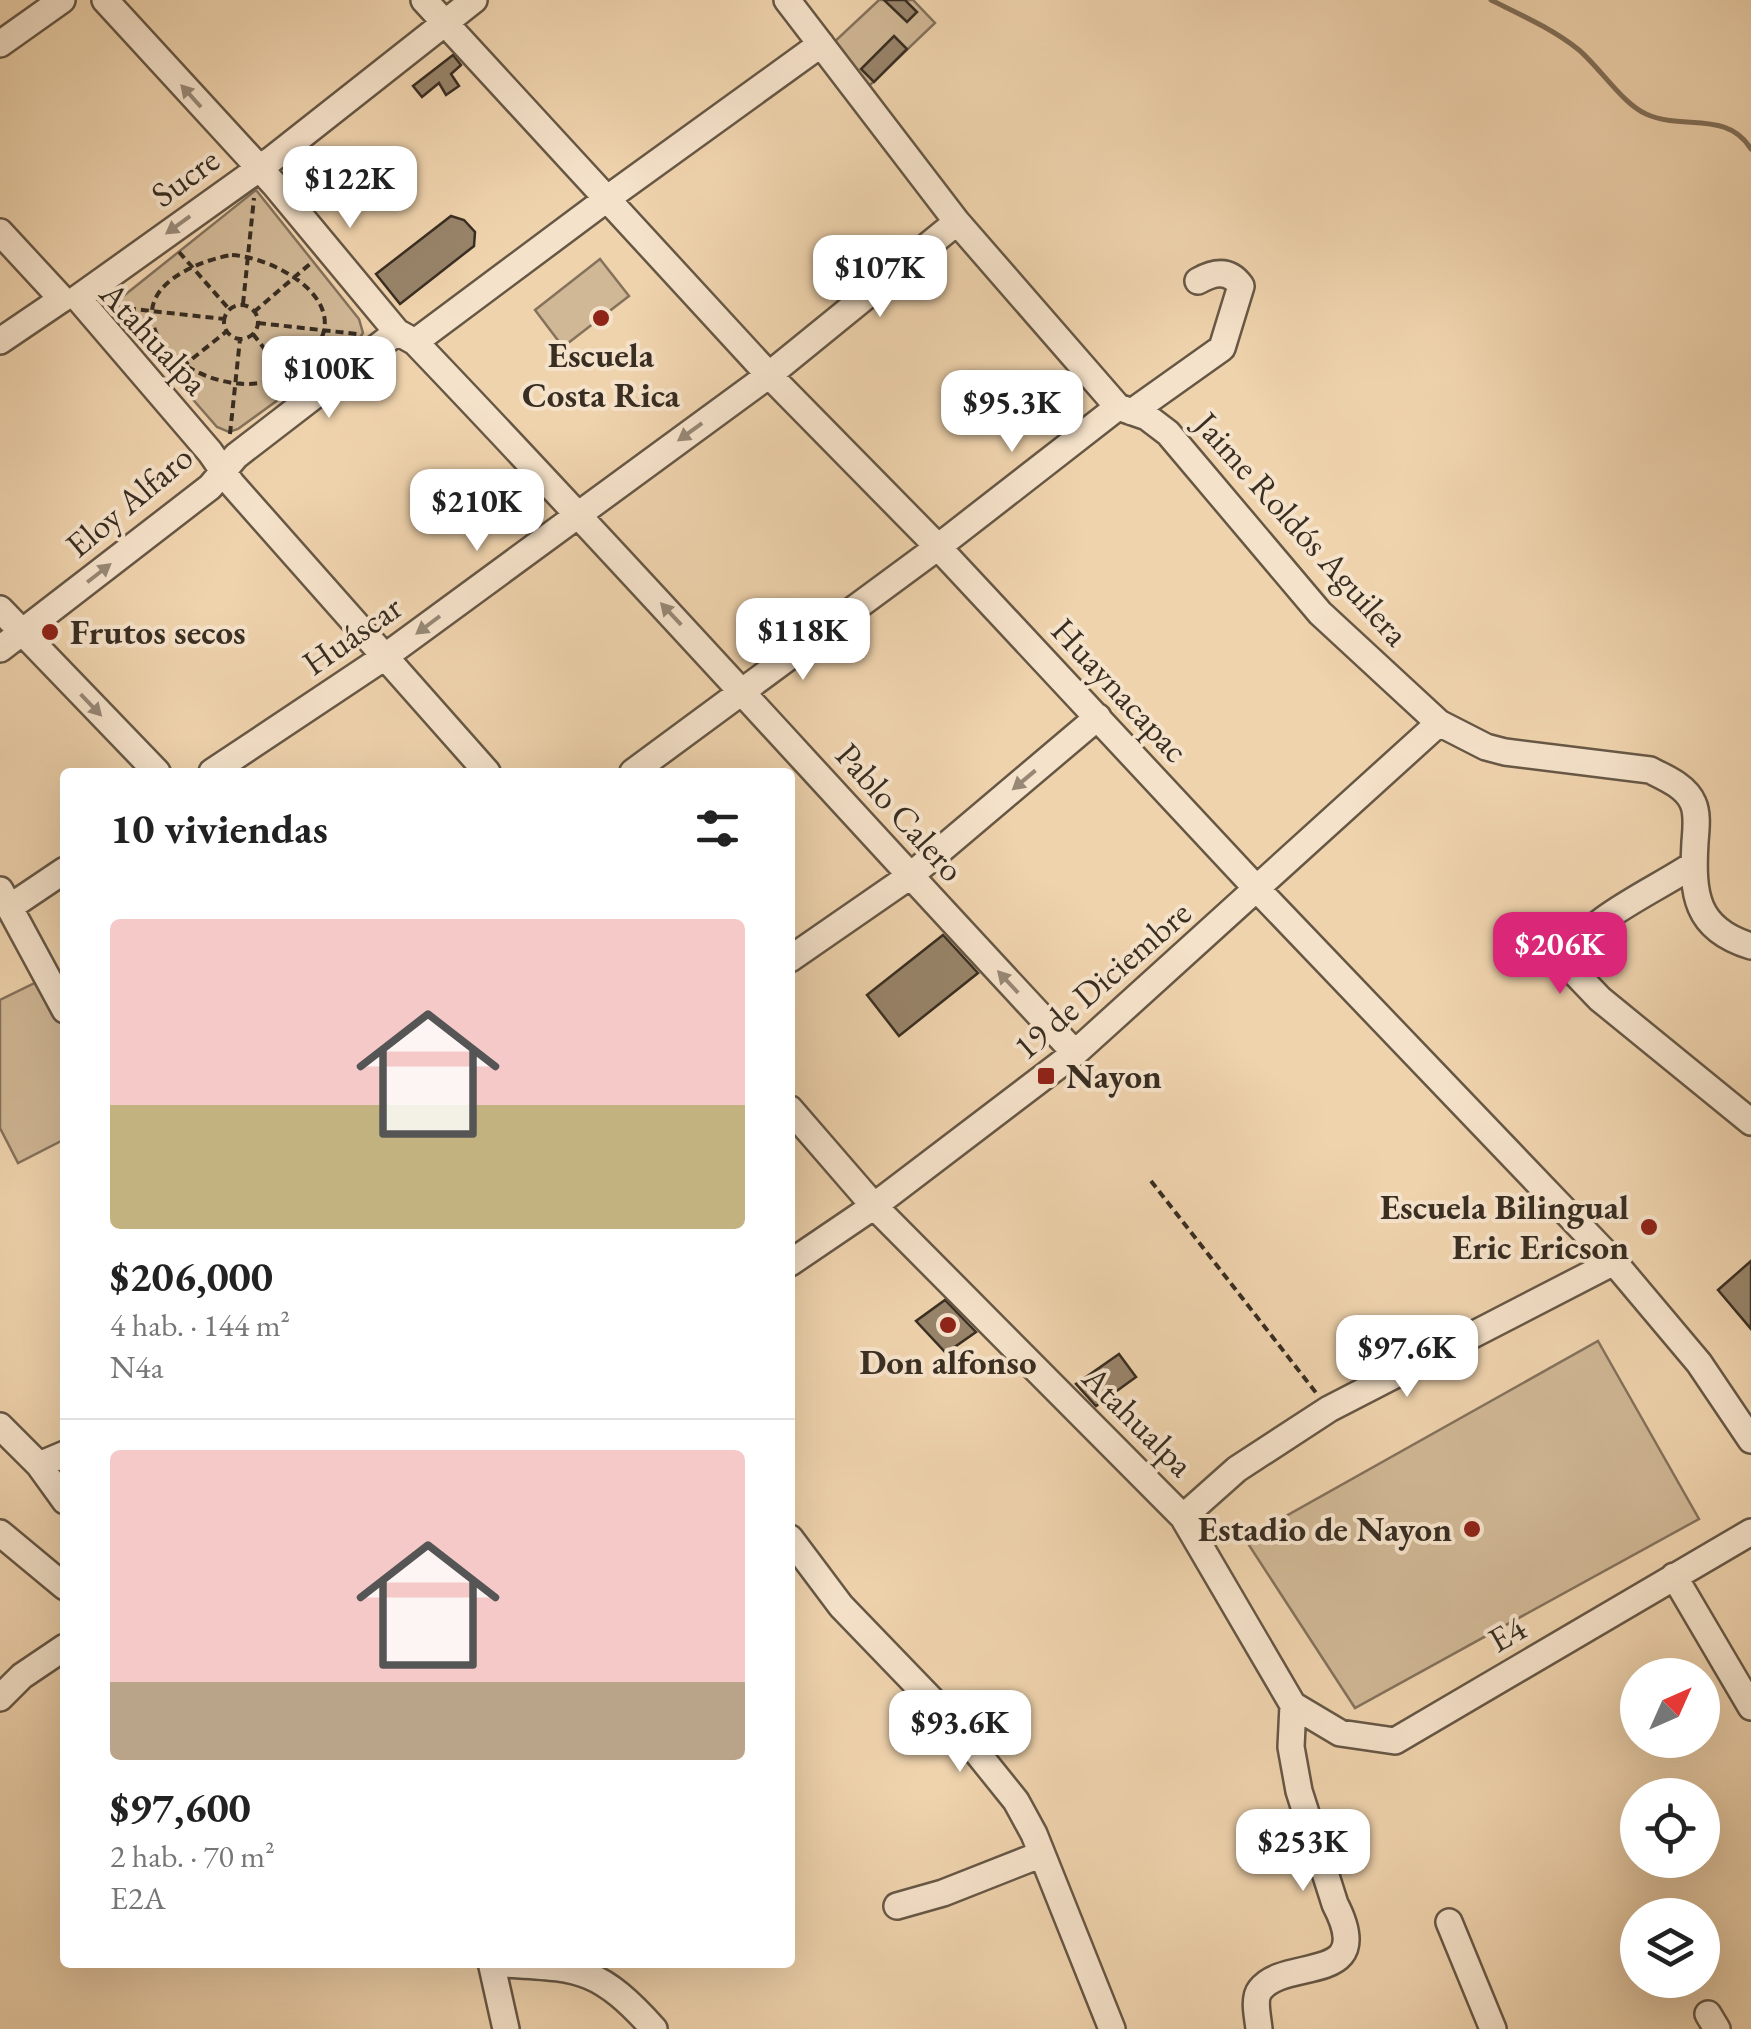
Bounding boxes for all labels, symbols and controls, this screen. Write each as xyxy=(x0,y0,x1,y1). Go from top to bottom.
one-way arrow xyxy=(181,84,203,109)
street label: Sucre xyxy=(142,137,228,216)
pin: $122K xyxy=(280,146,420,231)
text: $122K xyxy=(305,157,395,199)
one-way arrow xyxy=(165,215,191,234)
pin: $107K xyxy=(810,235,950,320)
text: $107K xyxy=(835,246,925,288)
street label: Atahualpa xyxy=(90,271,218,404)
marker: Escuela Costa Rica xyxy=(590,307,612,329)
place label: Escuela Costa Rica xyxy=(522,332,681,417)
pin: $100K xyxy=(259,336,399,421)
text: $100K xyxy=(284,347,374,389)
pin: $95.3K xyxy=(931,370,1093,455)
text: $95.3K xyxy=(963,381,1061,423)
street label: Jaime Roldós Aguilera xyxy=(1183,400,1419,655)
one-way arrow xyxy=(676,422,703,441)
street label: Eloy Alfaro xyxy=(56,434,202,567)
pin: $210K xyxy=(407,469,547,554)
text: $210K xyxy=(432,480,522,522)
one-way arrow xyxy=(86,563,111,584)
street label: Huáscar xyxy=(293,584,411,685)
pin: $118K xyxy=(733,598,873,683)
one-way arrow xyxy=(660,602,683,626)
street label: Huaynacapac xyxy=(1042,608,1199,771)
place label: Frutos secos xyxy=(70,609,246,654)
text: $118K xyxy=(758,609,848,651)
one-way arrow xyxy=(415,614,441,634)
marker: Frutos secos xyxy=(39,621,61,643)
one-way arrow xyxy=(79,692,103,716)
street label: Pablo Calero xyxy=(826,733,975,890)
one-way arrow xyxy=(1011,769,1036,790)
text: 10 viviendas xyxy=(110,801,328,856)
icon: filters xyxy=(690,801,745,856)
street label: 19 de Diciembre xyxy=(1004,890,1200,1069)
pin: $206K xyxy=(1490,912,1630,997)
text: $206K xyxy=(1515,923,1605,965)
one-way arrow xyxy=(998,970,1020,995)
icon: home xyxy=(338,984,518,1164)
place label: Nayon xyxy=(1066,1053,1162,1098)
marker: Nayon xyxy=(1035,1065,1057,1087)
place label: Escuela Bilingual Eric Ericson xyxy=(1380,1184,1629,1269)
marker: Escuela Bilingual Eric Ericson xyxy=(1638,1216,1660,1238)
text: $206,000 xyxy=(110,1249,273,1304)
text: 4 hab. · 144 m² xyxy=(110,1304,290,1346)
marker: Don alfonso xyxy=(937,1314,959,1336)
pin: $97.6K xyxy=(1326,1315,1488,1400)
text: $97.6K xyxy=(1358,1326,1456,1368)
place label: Don alfonso xyxy=(859,1339,1037,1384)
text: N4a xyxy=(110,1346,163,1388)
street label: Atahualpa xyxy=(1072,1355,1204,1486)
place label: Estadio de Nayon xyxy=(1198,1506,1452,1551)
icon: home xyxy=(338,1515,518,1695)
marker: Estadio de Nayon xyxy=(1461,1518,1483,1540)
street label: E4 xyxy=(1480,1605,1534,1662)
north arrow xyxy=(1620,1658,1720,1758)
map controls xyxy=(1620,1658,1720,1998)
pin: $93.6K xyxy=(879,1690,1041,1775)
text: $93.6K xyxy=(911,1701,1009,1743)
button: locate xyxy=(1620,1778,1720,1878)
text: $97,600 xyxy=(110,1780,251,1835)
pin: $253K xyxy=(1233,1809,1373,1894)
text: $253K xyxy=(1258,1820,1348,1862)
text: 2 hab. · 70 m² xyxy=(110,1835,275,1877)
text: E2A xyxy=(110,1877,166,1919)
button: layers xyxy=(1620,1898,1720,1998)

